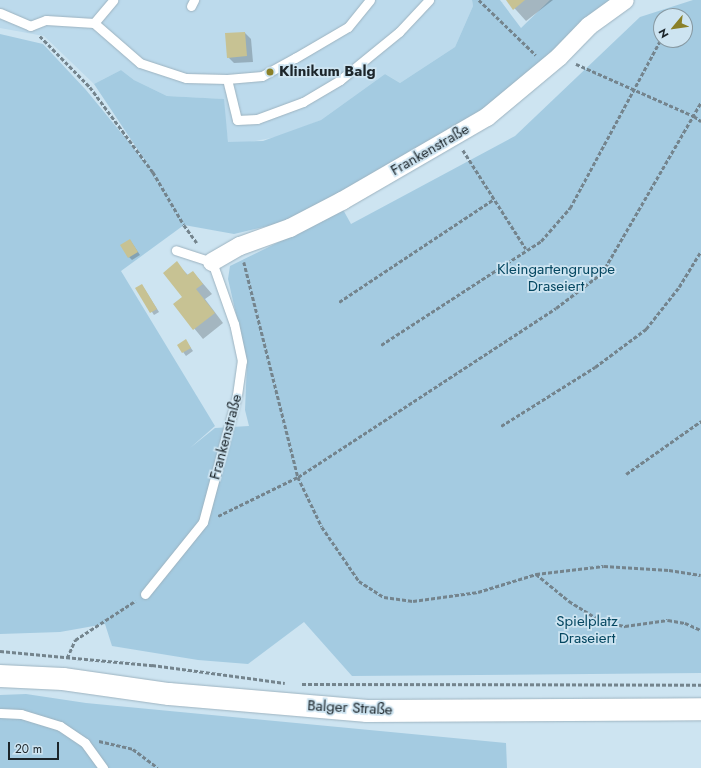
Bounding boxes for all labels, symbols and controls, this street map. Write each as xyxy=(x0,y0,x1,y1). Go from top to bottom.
north arrow xyxy=(653,8,693,48)
text: N xyxy=(654,26,672,41)
place label: Klinikum Balg xyxy=(279,63,376,81)
marker: Klinikum Balg xyxy=(264,66,276,78)
street label: Frankenstraße xyxy=(388,120,472,180)
park label: Kleingartengruppe Draseiert xyxy=(497,260,615,295)
street label: Frankenstraße xyxy=(206,392,246,482)
park label: Spielplatz Draseiert xyxy=(556,612,618,647)
street label: Balger Straße xyxy=(307,697,393,719)
scale bar xyxy=(10,734,61,760)
text: 20 m xyxy=(15,740,42,758)

